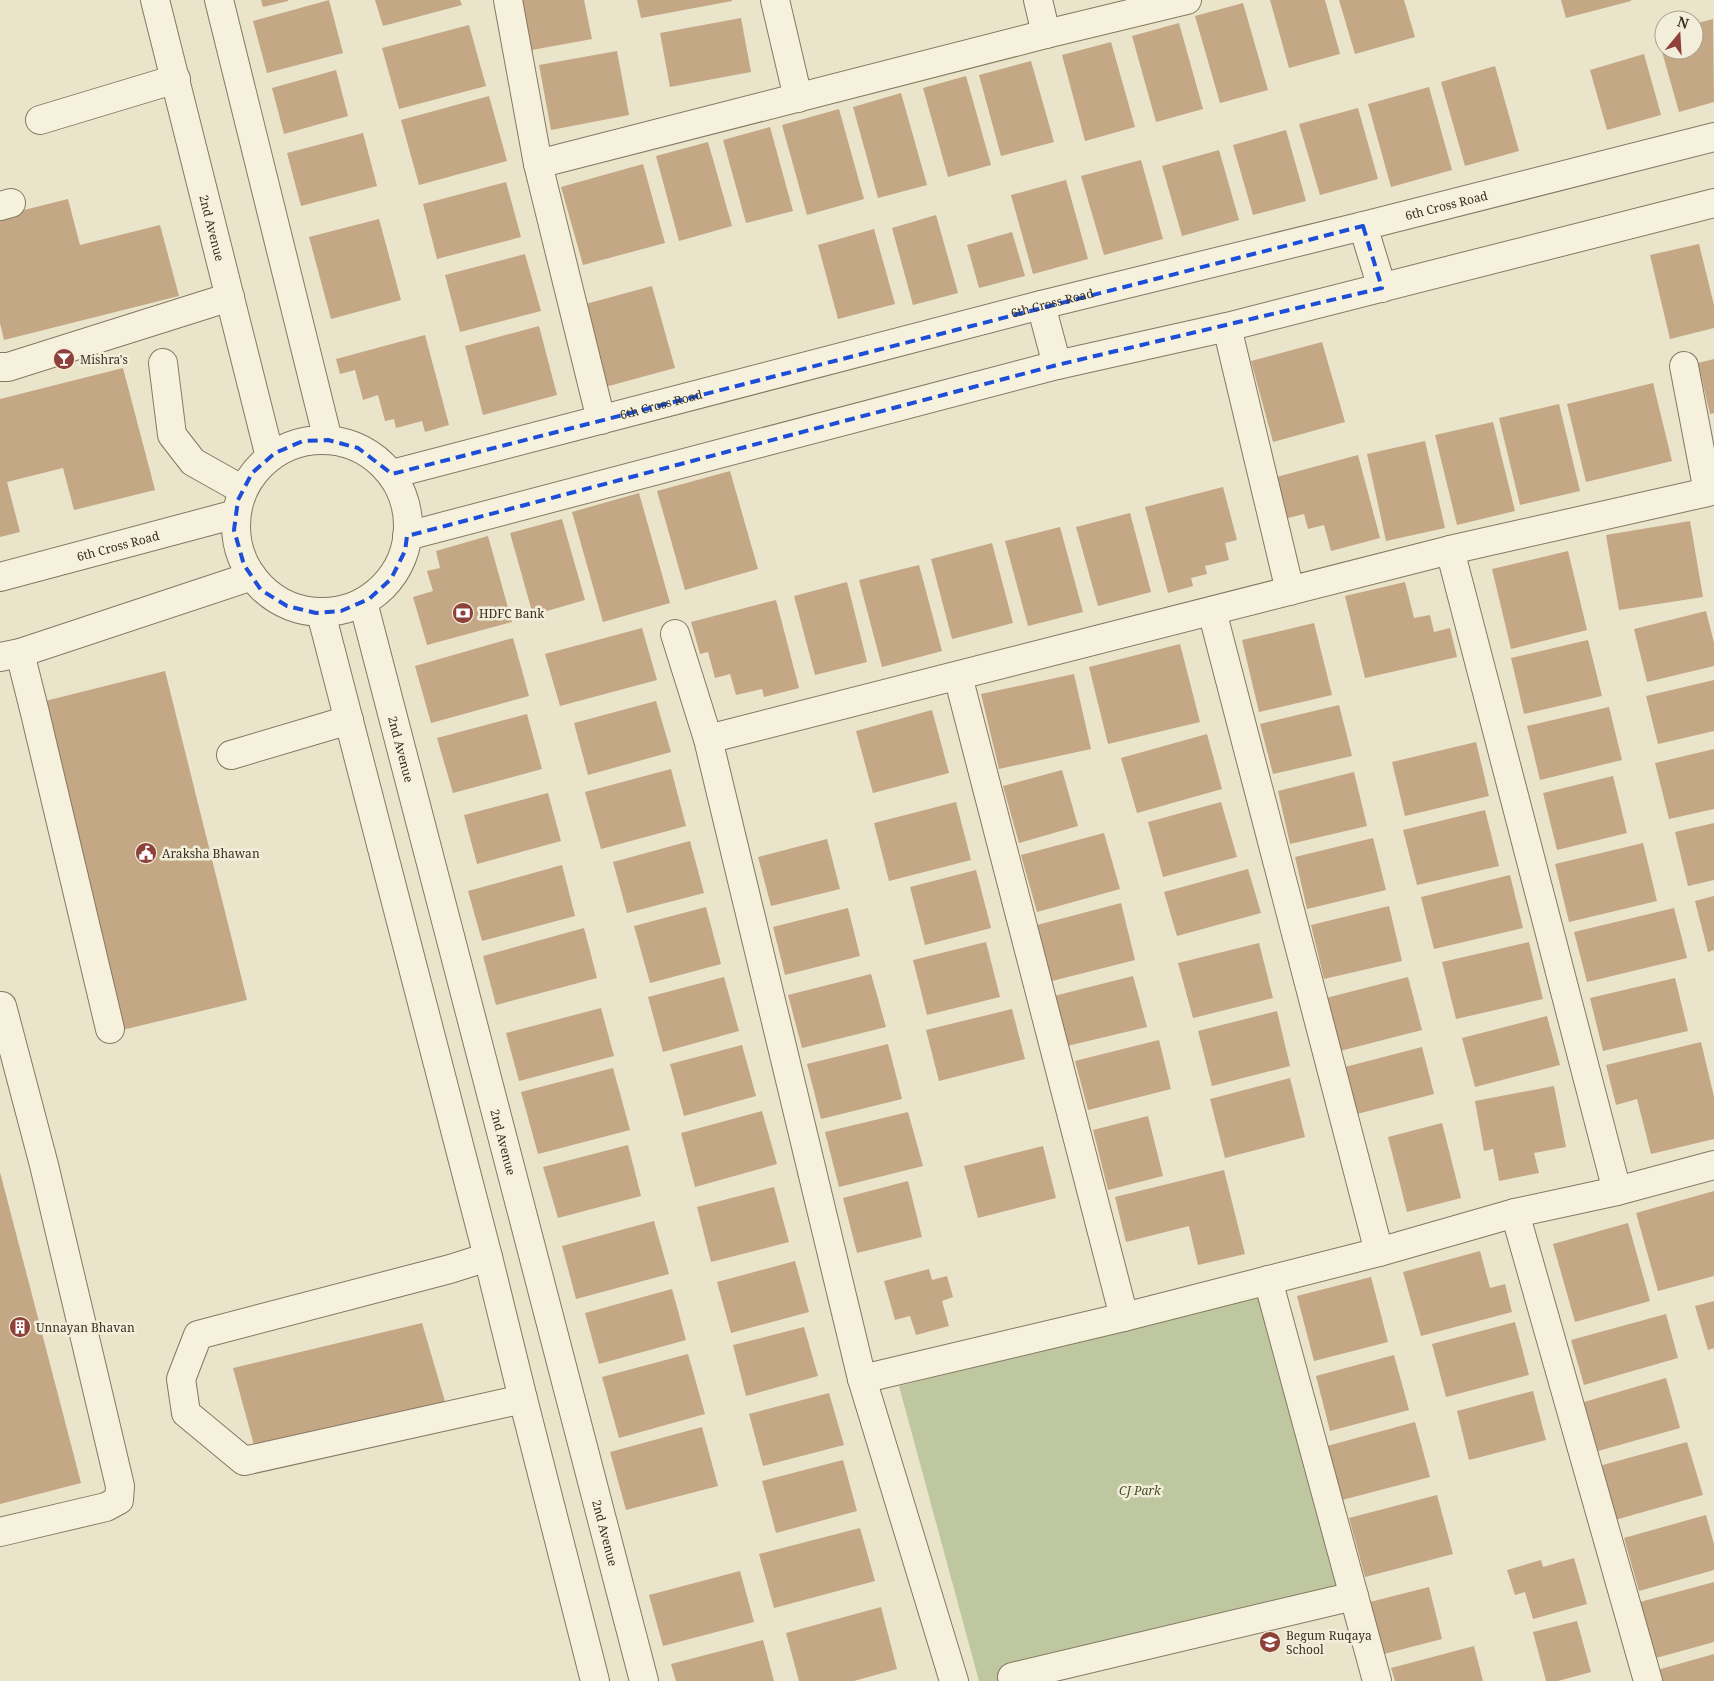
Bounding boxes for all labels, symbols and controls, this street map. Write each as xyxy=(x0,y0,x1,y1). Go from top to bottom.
north arrow xyxy=(1654,10,1704,60)
text: N xyxy=(1675,11,1691,33)
street label: 6th Cross Road xyxy=(1403,186,1490,224)
street label: 2nd Avenue xyxy=(196,193,229,263)
street label: 6th Cross Road xyxy=(1009,284,1096,321)
bar icon: Mishra's xyxy=(52,347,76,371)
place label: Mishra's xyxy=(80,351,128,368)
street label: 6th Cross Road xyxy=(618,385,705,423)
street label: 6th Cross Road xyxy=(75,526,162,565)
bank icon: HDFC Bank xyxy=(451,601,475,625)
place label: HDFC Bank xyxy=(479,605,545,622)
street label: 2nd Avenue xyxy=(385,714,418,784)
public building icon: Araksha Bhawan xyxy=(134,841,158,865)
place label: Araksha Bhawan xyxy=(162,845,260,862)
street label: 2nd Avenue xyxy=(487,1107,520,1177)
building icon: Unnayan Bhavan xyxy=(8,1315,32,1339)
place label: Unnayan Bhavan xyxy=(36,1319,135,1336)
park label: CJ Park xyxy=(1119,1482,1162,1499)
street label: 2nd Avenue xyxy=(589,1498,622,1568)
place label: Begum Ruqaya School xyxy=(1286,1627,1372,1658)
school or university icon: Begum Ruqaya School xyxy=(1258,1630,1282,1654)

